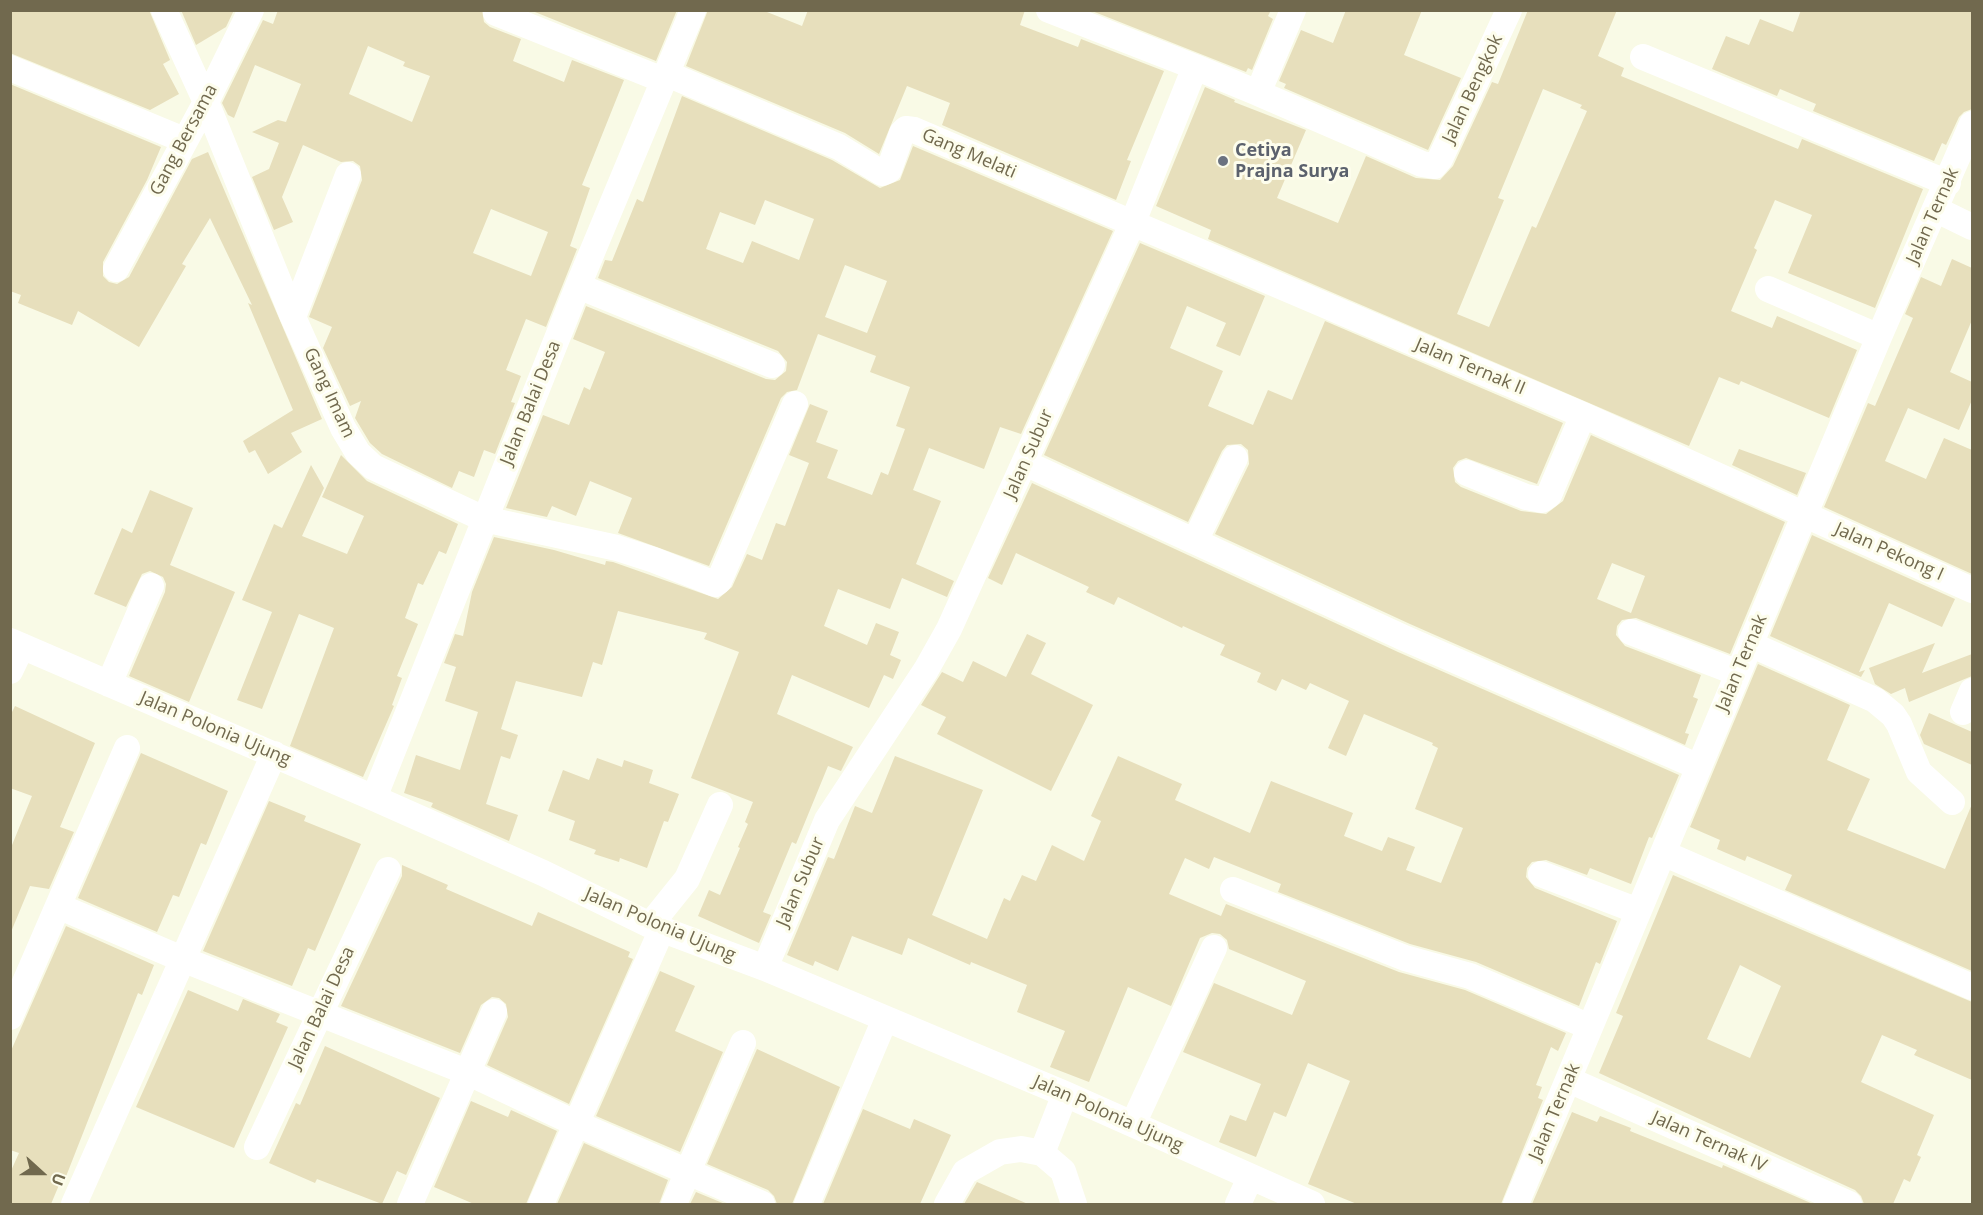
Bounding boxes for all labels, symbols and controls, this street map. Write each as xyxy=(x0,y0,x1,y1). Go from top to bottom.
street label: Jalan Bengkok xyxy=(1438,31,1508,147)
street label: Gang Bersama xyxy=(146,81,222,199)
street label: Gang Melati xyxy=(919,124,1019,184)
place label: Cetiya Prajna Surya xyxy=(1235,140,1349,182)
marker: Cetiya Prajna Surya xyxy=(1216,154,1230,168)
street label: Jalan Ternak xyxy=(1902,165,1964,267)
street label: Jalan Ternak II xyxy=(1412,334,1528,400)
street label: Jalan Balai Desa xyxy=(496,338,566,468)
street label: Gang Imam xyxy=(299,345,359,441)
street label: Jalan Subur xyxy=(1000,406,1058,502)
street label: Jalan Pekong I xyxy=(1831,518,1947,586)
street label: Jalan Ternak xyxy=(1712,611,1772,715)
street label: Jalan Polonia Ujung xyxy=(136,687,294,771)
street label: Jalan Subur xyxy=(772,834,830,930)
street label: Jalan Polonia Ujung xyxy=(581,883,739,967)
street label: Jalan Balai Desa xyxy=(284,944,360,1072)
street label: Jalan Ternak xyxy=(1525,1060,1585,1164)
street label: Jalan Polonia Ujung xyxy=(1030,1071,1186,1157)
street label: Jalan Ternak IV xyxy=(1648,1107,1770,1177)
north arrow xyxy=(12,1143,72,1203)
text: U xyxy=(46,1170,71,1189)

